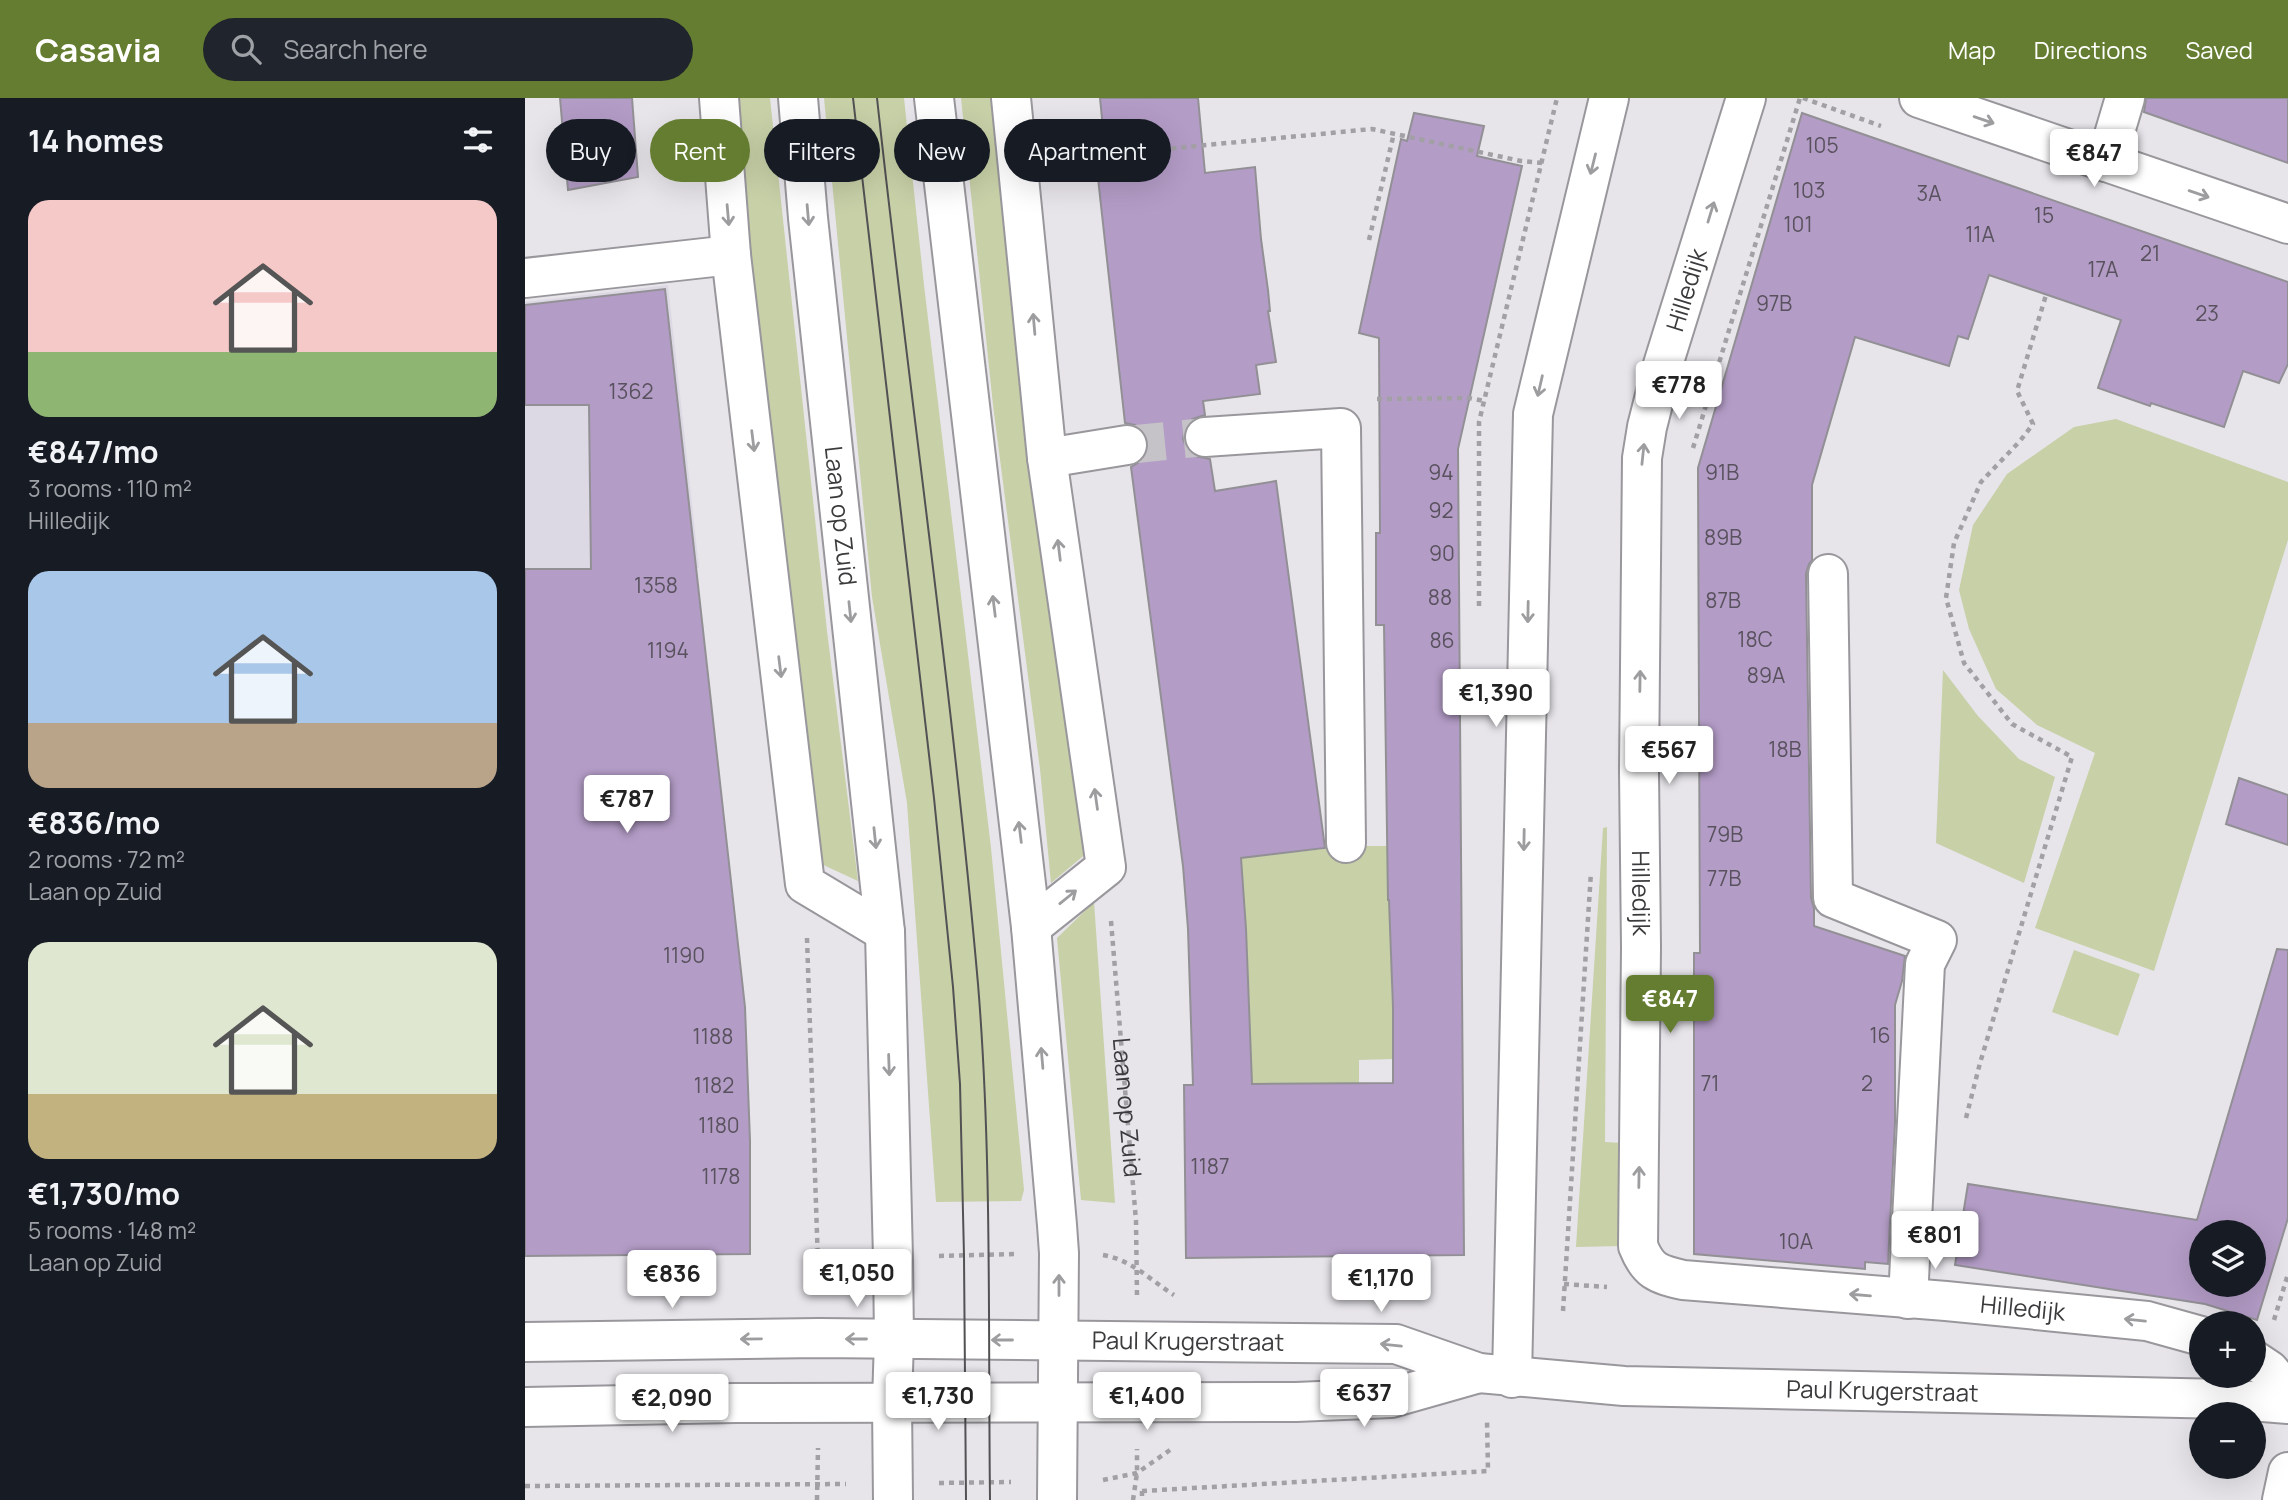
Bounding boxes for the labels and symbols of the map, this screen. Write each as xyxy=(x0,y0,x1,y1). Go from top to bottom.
one-way arrow xyxy=(1972,115,1994,127)
pin: €847 xyxy=(2053,130,2135,189)
house number: 105 xyxy=(1805,131,1839,159)
one-way arrow xyxy=(1586,152,1599,175)
house number: 103 xyxy=(1793,176,1825,204)
house number: 3A xyxy=(1917,179,1941,207)
one-way arrow xyxy=(2188,188,2210,201)
one-way arrow xyxy=(1706,201,1719,223)
house number: 15 xyxy=(2034,201,2054,229)
one-way arrow xyxy=(722,203,735,226)
one-way arrow xyxy=(802,203,815,226)
house number: 101 xyxy=(1783,210,1813,238)
house number: 11A xyxy=(1965,220,1995,248)
house number: 21 xyxy=(2140,239,2160,267)
street label: Hilledijk xyxy=(1657,243,1714,335)
house number: 17A xyxy=(2087,255,2119,283)
house number: 97B xyxy=(1756,289,1792,317)
house number: 23 xyxy=(2195,299,2219,327)
one-way arrow xyxy=(1027,313,1040,336)
pin: €778 xyxy=(1638,362,1720,421)
one-way arrow xyxy=(1533,374,1546,397)
house number: 1362 xyxy=(609,377,653,405)
one-way arrow xyxy=(747,429,760,452)
one-way arrow xyxy=(1637,443,1650,466)
street label: Laan op Zuid xyxy=(818,444,866,587)
house number: 94 xyxy=(1428,458,1454,486)
house number: 91B xyxy=(1705,458,1739,486)
house number: 92 xyxy=(1428,496,1454,524)
house number: 89B xyxy=(1704,523,1742,551)
one-way arrow xyxy=(1052,539,1065,562)
house number: 90 xyxy=(1429,539,1455,567)
house number: 1358 xyxy=(634,571,678,599)
house number: 88 xyxy=(1428,583,1452,611)
house number: 87B xyxy=(1705,586,1741,614)
one-way arrow xyxy=(987,595,1000,617)
one-way arrow xyxy=(844,600,857,622)
one-way arrow xyxy=(1522,600,1535,623)
house number: 18C xyxy=(1737,625,1773,653)
house number: 86 xyxy=(1429,626,1455,654)
house number: 1194 xyxy=(647,636,689,664)
one-way arrow xyxy=(773,655,786,678)
house number: 89A xyxy=(1747,661,1785,689)
pin: €1,390 xyxy=(1439,670,1553,729)
one-way arrow xyxy=(1634,670,1647,693)
pin: €567 xyxy=(1628,726,1710,786)
house number: 18B xyxy=(1768,735,1802,763)
pin: €787 xyxy=(586,776,668,835)
one-way arrow xyxy=(1089,788,1102,811)
house number: 79B xyxy=(1707,820,1743,848)
one-way arrow xyxy=(1013,821,1026,843)
one-way arrow xyxy=(868,826,881,849)
one-way arrow xyxy=(1517,828,1530,851)
street label: Hilledijk xyxy=(1625,850,1659,937)
house number: 77B xyxy=(1707,864,1741,892)
one-way arrow xyxy=(1059,889,1077,905)
house number: 1190 xyxy=(663,941,705,969)
pin: €847 xyxy=(1629,976,1711,1035)
house number: 16 xyxy=(1869,1021,1891,1049)
house number: 1188 xyxy=(693,1022,733,1050)
street label: Laan op Zuid xyxy=(1106,1036,1150,1178)
one-way arrow xyxy=(1035,1047,1048,1070)
one-way arrow xyxy=(882,1053,895,1076)
house number: 71 xyxy=(1701,1069,1719,1097)
house number: 2 xyxy=(1861,1069,1873,1097)
house number: 1182 xyxy=(694,1071,734,1099)
house number: 1180 xyxy=(698,1111,740,1139)
house number: 1187 xyxy=(1190,1152,1230,1180)
house number: 1178 xyxy=(701,1162,741,1190)
one-way arrow xyxy=(1632,1166,1646,1189)
pin: €801 xyxy=(1894,1212,1976,1271)
house number: 10A xyxy=(1779,1227,1813,1255)
pin: €836 xyxy=(631,1250,713,1310)
pin: €1,050 xyxy=(800,1250,914,1309)
pin: €1,170 xyxy=(1324,1254,1438,1314)
one-way arrow xyxy=(1052,1274,1066,1297)
street label: Hilledijk xyxy=(1979,1287,2068,1328)
one-way arrow xyxy=(1849,1288,1872,1301)
one-way arrow xyxy=(2125,1313,2147,1326)
street label: Paul Krugerstraat xyxy=(1092,1323,1284,1358)
one-way arrow xyxy=(739,1332,762,1346)
one-way arrow xyxy=(845,1332,868,1346)
one-way arrow xyxy=(990,1333,1013,1347)
one-way arrow xyxy=(1380,1338,1403,1351)
pin: €637 xyxy=(1323,1370,1405,1429)
pin: €1,730 xyxy=(881,1372,995,1432)
pin: €1,400 xyxy=(1090,1372,1204,1432)
street label: Paul Krugerstraat xyxy=(1786,1372,1979,1409)
pin: €2,090 xyxy=(615,1374,729,1434)

